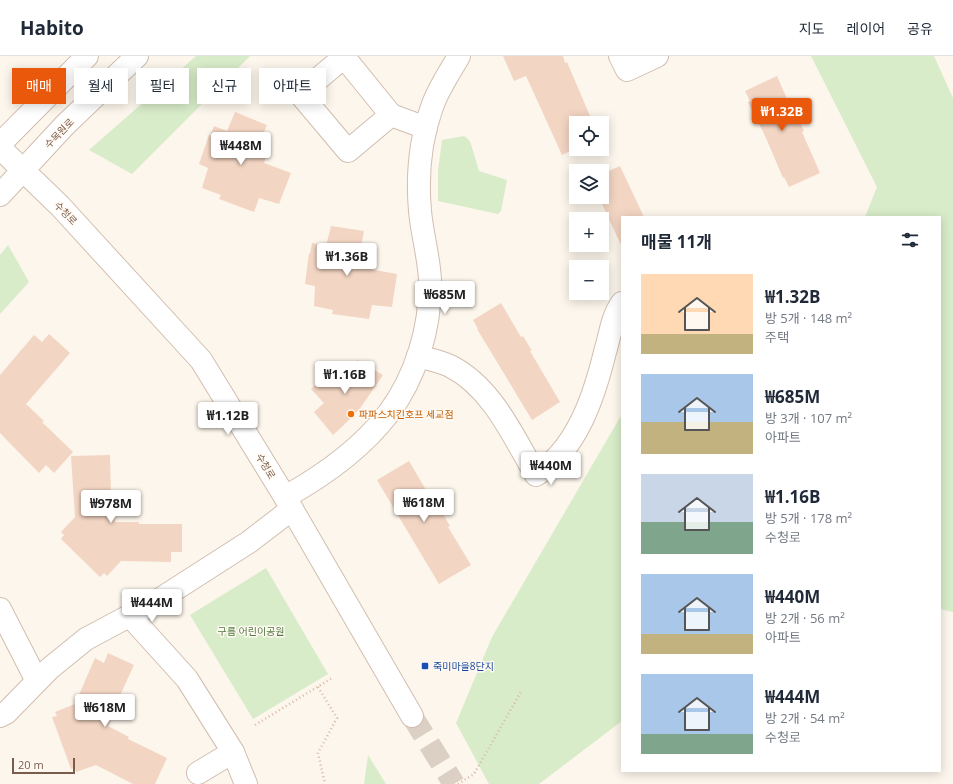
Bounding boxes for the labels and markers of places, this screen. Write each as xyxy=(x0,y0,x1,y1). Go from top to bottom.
pin: ₩1.32B xyxy=(749,98,815,132)
pin: ₩448M xyxy=(213,132,269,166)
pin: ₩1.36B xyxy=(314,243,380,277)
pin: ₩685M xyxy=(417,281,473,315)
pin: ₩1.16B xyxy=(312,361,378,395)
pin: ₩1.12B xyxy=(195,402,261,436)
place label: 파파스치킨호프 세교점 xyxy=(359,407,454,421)
marker: 파파스치킨호프 세교점 xyxy=(346,409,356,419)
pin: ₩440M xyxy=(523,452,579,486)
pin: ₩618M xyxy=(396,489,452,523)
pin: ₩978M xyxy=(83,490,139,524)
pin: ₩444M xyxy=(124,589,180,623)
place label: 죽미마을8단지 xyxy=(433,659,494,673)
marker: 죽미마을8단지 xyxy=(420,661,430,671)
pin: ₩618M xyxy=(77,694,133,728)

